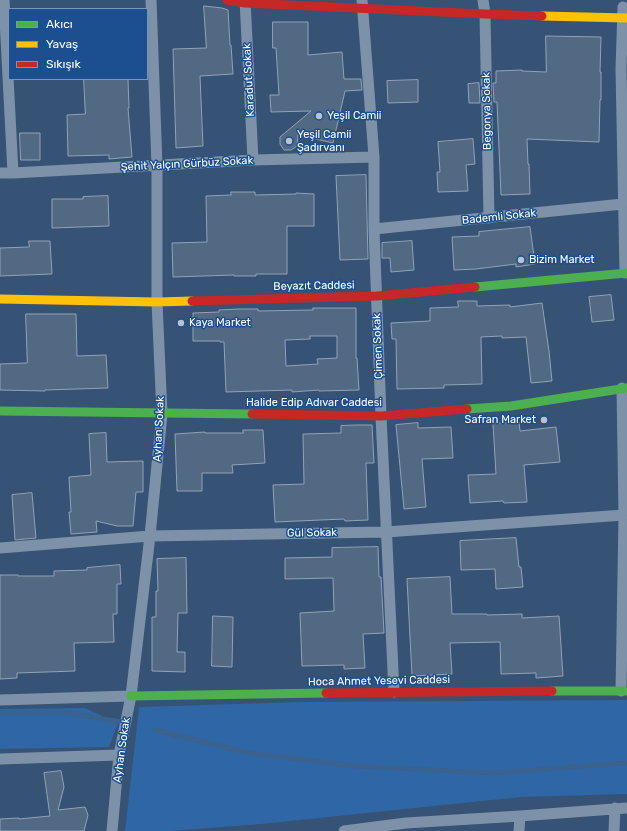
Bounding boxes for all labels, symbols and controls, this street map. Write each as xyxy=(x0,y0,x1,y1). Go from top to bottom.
legend xyxy=(8,8,148,80)
text: Akıcı xyxy=(46,17,73,31)
text: Yavaş xyxy=(46,37,78,51)
street label: Karadut Sokak xyxy=(240,43,258,117)
text: Sıkışık xyxy=(46,57,81,71)
street label: Begonya Sokak xyxy=(480,72,494,150)
place label: Yeşil Camii xyxy=(327,109,381,123)
marker: Yeşil Camii xyxy=(314,111,324,121)
place label: Yeşil Camii Şadırvanı xyxy=(297,128,351,154)
marker: Yeşil Camii Şadırvanı xyxy=(284,136,294,146)
street label: Şehit Yalçın Gürbüz Sokak xyxy=(121,154,253,174)
street label: Bademli Sokak xyxy=(461,207,537,227)
place label: Bizim Market xyxy=(529,253,595,267)
marker: Bizim Market xyxy=(516,255,526,265)
street label: Beyazıt Caddesi xyxy=(273,279,355,293)
street label: Çimen Sokak xyxy=(370,313,386,379)
place label: Kaya Market xyxy=(189,316,251,330)
marker: Kaya Market xyxy=(176,318,186,328)
street label: Ayhan Sokak xyxy=(151,396,167,462)
street label: Halide Edip Adıvar Caddesi xyxy=(246,396,382,410)
place label: Safran Market xyxy=(465,413,536,427)
marker: Safran Market xyxy=(539,415,549,425)
street label: Gül Sokak xyxy=(287,526,337,540)
street label: Hoca Ahmet Yesevi Caddesi xyxy=(308,673,450,689)
street label: Ayhan Sokak xyxy=(111,717,133,783)

